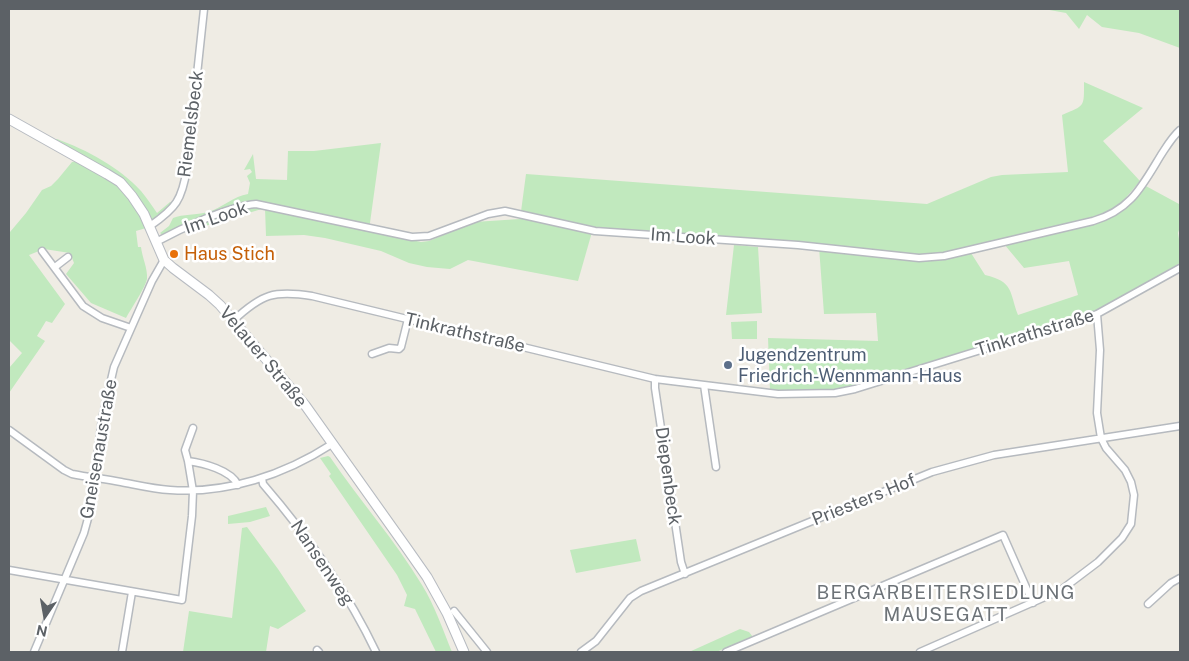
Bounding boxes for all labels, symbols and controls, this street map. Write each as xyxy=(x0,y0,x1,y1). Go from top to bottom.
street label: Riemelsbeck xyxy=(174,69,208,179)
street label: Im Look xyxy=(181,197,251,239)
street label: Im Look xyxy=(650,224,716,250)
place label: Haus Stich xyxy=(184,243,275,265)
marker: Haus Stich xyxy=(168,248,180,260)
street label: Velauer Straße xyxy=(215,302,311,412)
street label: Tinkrathstraße xyxy=(973,305,1097,361)
street label: Tinkrathstraße xyxy=(403,309,527,357)
place label: Jugendzentrum Friedrich-Wennmann-Haus xyxy=(738,344,962,386)
marker: Jugendzentrum Friedrich-Wennmann-Haus xyxy=(722,359,734,371)
street label: Gneisenaustraße xyxy=(76,377,122,521)
street label: Diepenbeck xyxy=(650,425,686,527)
street label: Priesters Hof xyxy=(809,469,919,531)
street label: Nansenweg xyxy=(286,516,358,610)
district label: BERGARBEITERSIEDLUNG MAUSEGATT xyxy=(814,582,1078,626)
north arrow xyxy=(20,591,70,641)
text: N xyxy=(35,622,49,640)

